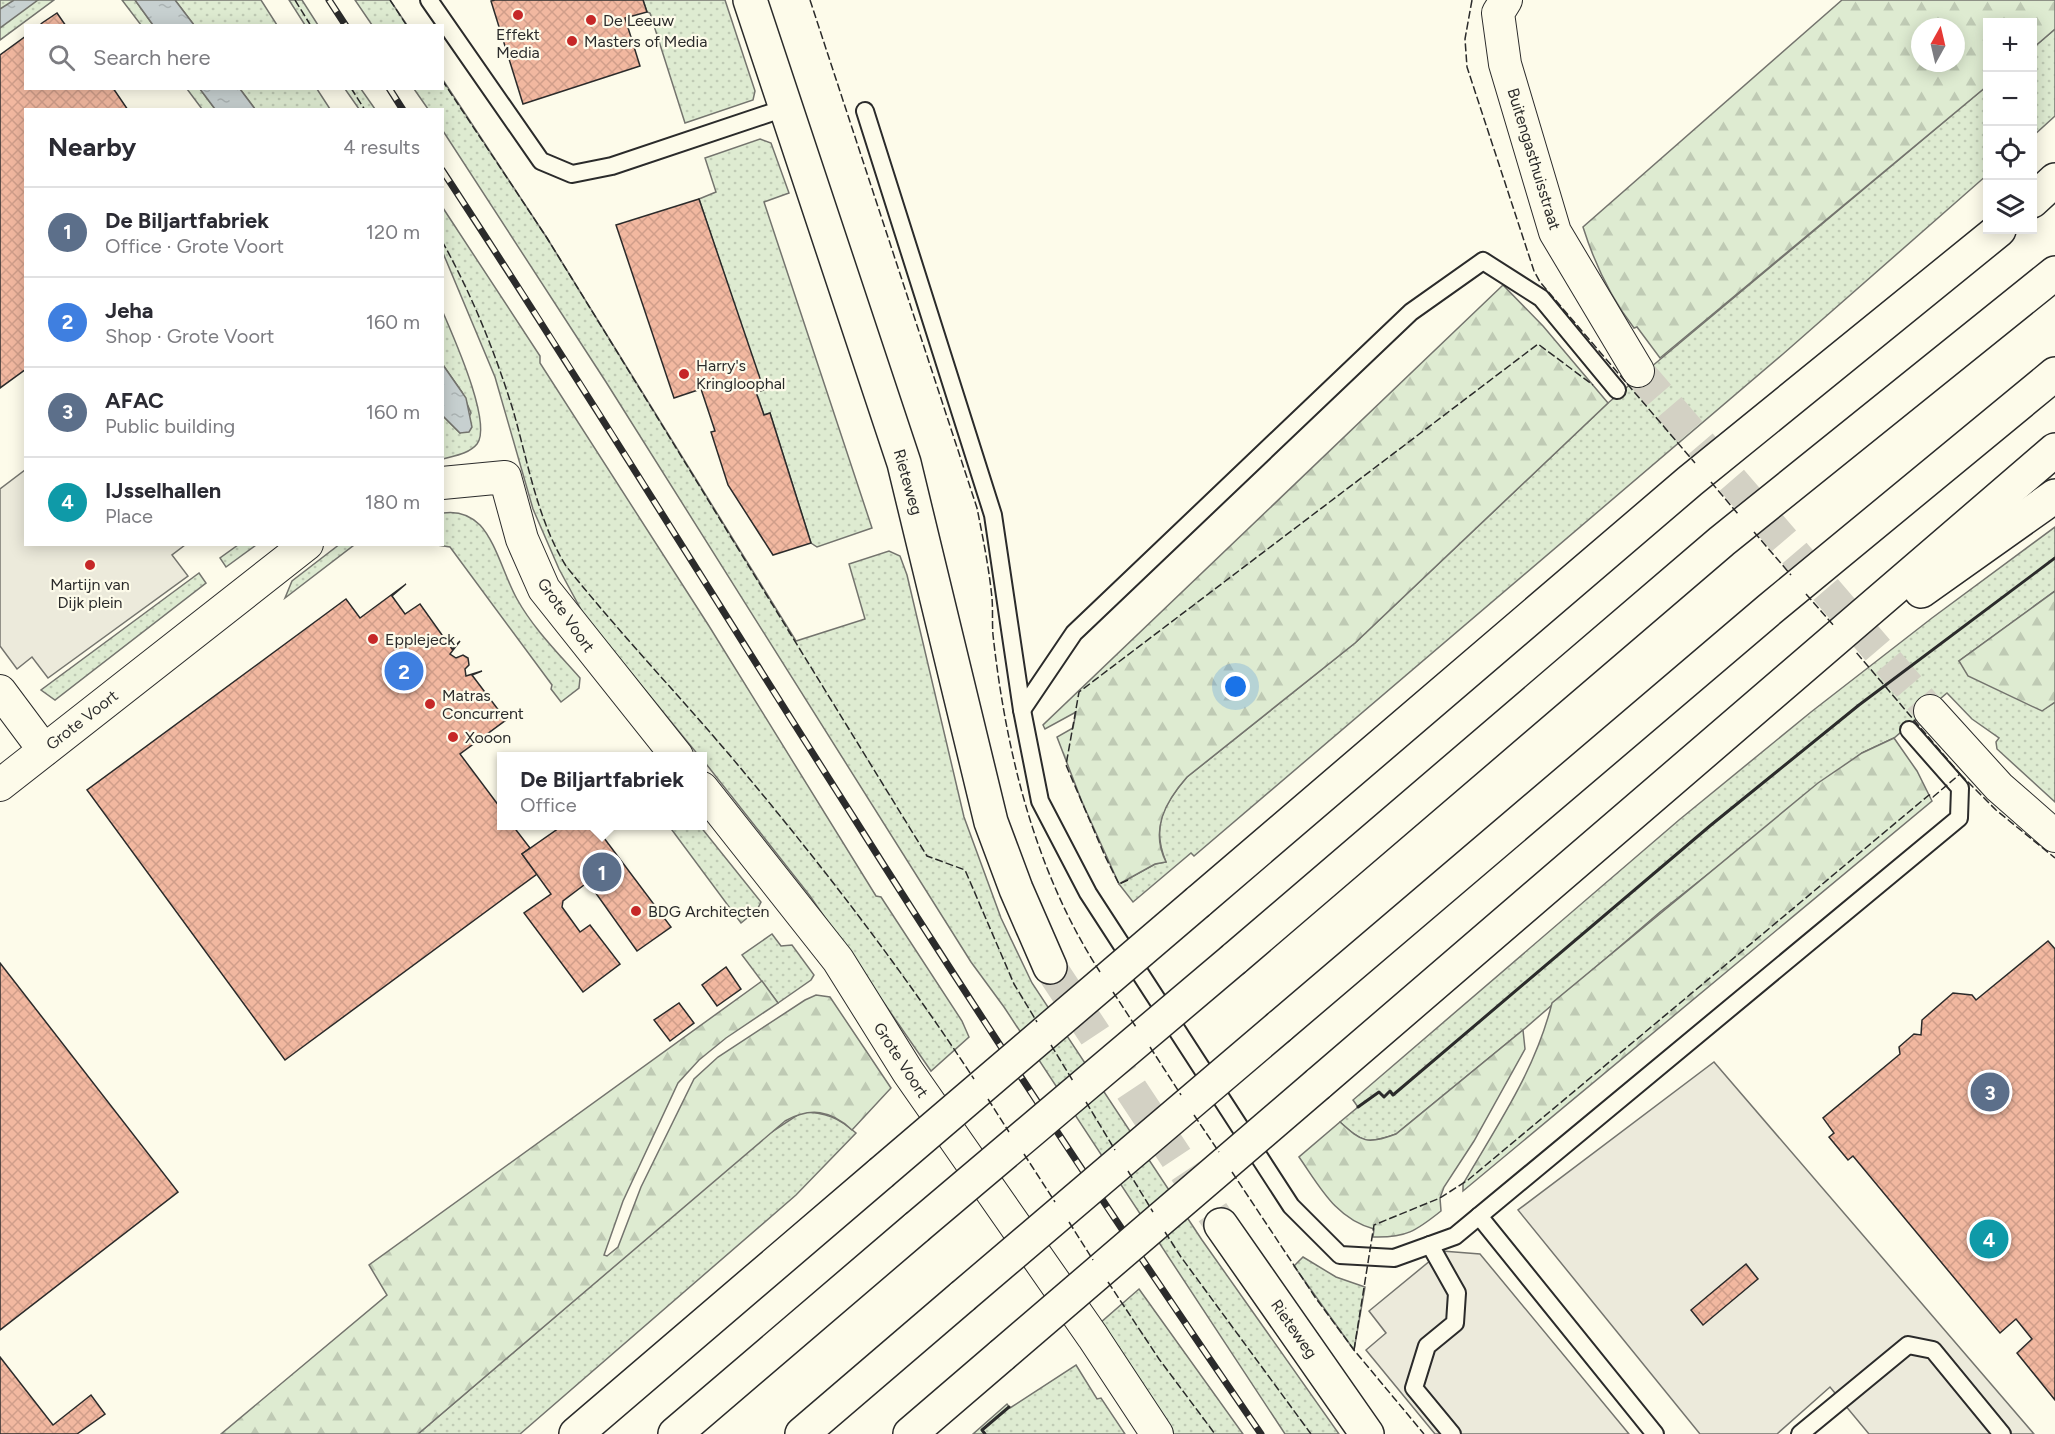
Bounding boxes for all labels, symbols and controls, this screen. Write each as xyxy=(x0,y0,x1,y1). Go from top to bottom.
marker: Effekt Media xyxy=(511,8,525,22)
place label: De Leeuw xyxy=(603,11,674,30)
marker: De Leeuw xyxy=(584,13,598,27)
north arrow xyxy=(1911,18,1965,72)
map controls xyxy=(1983,18,2037,234)
button: + xyxy=(1983,18,2037,72)
search box xyxy=(24,24,444,90)
place label: Effekt Media xyxy=(496,25,540,62)
place label: Masters of Media xyxy=(584,32,707,51)
marker: Masters of Media xyxy=(565,34,579,48)
icon: search xyxy=(45,41,78,74)
text: Search here xyxy=(93,44,211,71)
button: − xyxy=(1983,72,2037,126)
street label: Buitengasthuisstraat xyxy=(1503,86,1565,232)
button: locate xyxy=(1983,126,2037,180)
text: Nearby xyxy=(48,131,136,163)
text: 4 results xyxy=(343,135,420,159)
button: layers xyxy=(1983,180,2037,234)
text: De Biljartfabriek xyxy=(105,207,269,234)
text: 1 xyxy=(63,220,72,244)
text: 120 m xyxy=(366,220,420,244)
text: Office · Grote Voort xyxy=(105,234,284,258)
text: Jeha xyxy=(105,297,154,324)
text: 2 xyxy=(62,310,73,334)
text: 160 m xyxy=(366,310,420,334)
text: Shop · Grote Voort xyxy=(105,324,274,348)
place label: Harry's Kringloophal xyxy=(696,356,785,393)
marker: Harry's Kringloophal xyxy=(677,367,691,381)
text: AFAC xyxy=(105,387,164,414)
text: 3 xyxy=(62,400,73,424)
text: 160 m xyxy=(366,400,420,424)
text: Public building xyxy=(105,414,235,438)
street label: Rieteweg xyxy=(890,447,926,517)
text: IJsselhallen xyxy=(105,477,221,504)
text: 4 xyxy=(61,490,74,514)
text: 180 m xyxy=(365,490,420,514)
text: Place xyxy=(105,504,153,528)
marker: Martijn van Dijk plein xyxy=(83,558,97,572)
street label: Grote Voort xyxy=(534,574,598,656)
place label: Martijn van Dijk plein xyxy=(50,575,130,612)
place label: Epplejeck xyxy=(385,630,455,649)
marker: Epplejeck xyxy=(366,632,380,646)
pin: 2 xyxy=(384,648,424,694)
your location xyxy=(1221,672,1250,701)
street label: Grote Voort xyxy=(42,686,122,754)
place label: Matras Concurrent xyxy=(442,686,524,723)
marker: Matras Concurrent xyxy=(423,697,437,711)
place label: Xooon xyxy=(465,728,511,747)
marker: Xooon xyxy=(446,730,460,744)
popup xyxy=(497,752,707,830)
text: De Biljartfabriek xyxy=(520,766,684,793)
text: Office xyxy=(520,793,577,817)
pin: 1 xyxy=(582,850,622,894)
place label: BDG Architecten xyxy=(648,902,770,921)
marker: BDG Architecten xyxy=(629,904,643,918)
street label: Grote Voort xyxy=(870,1019,932,1101)
pin: 3 xyxy=(1970,1070,2010,1114)
pin: 4 xyxy=(1970,1216,2008,1262)
street label: Rieteweg xyxy=(1267,1296,1321,1362)

